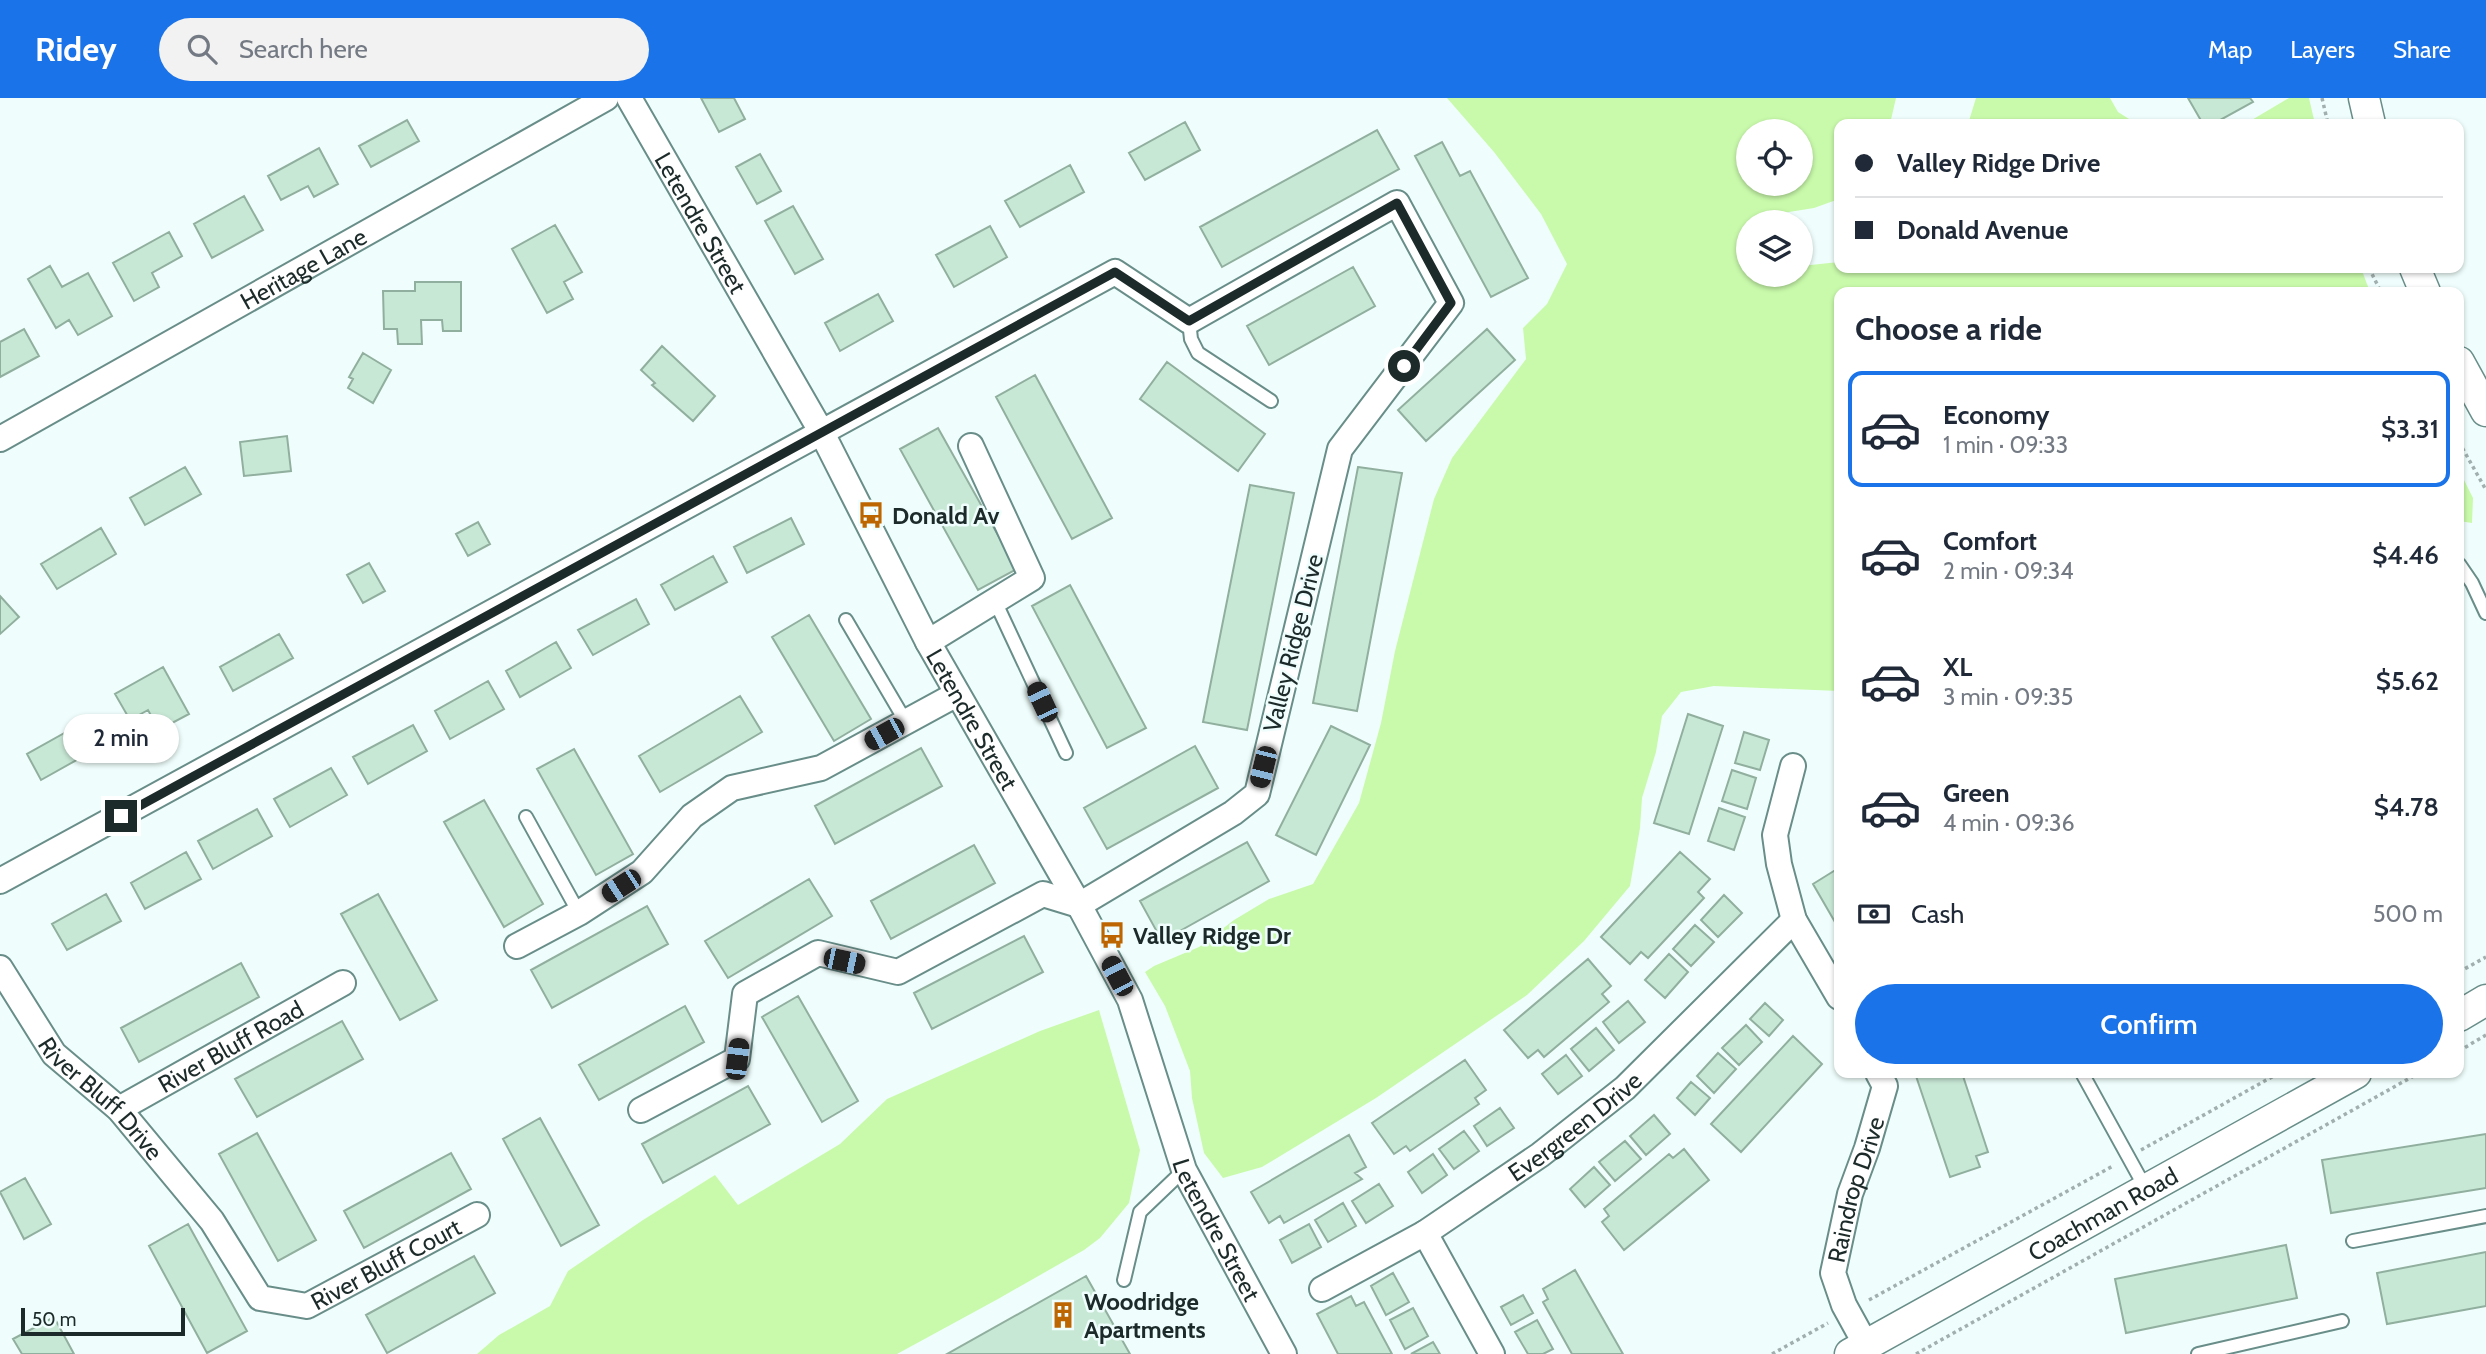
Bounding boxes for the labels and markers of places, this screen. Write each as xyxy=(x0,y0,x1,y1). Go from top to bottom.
bus stop icon: Donald Av xyxy=(856,500,886,530)
place label: Donald Av xyxy=(892,501,999,530)
bus stop icon: Valley Ridge Dr xyxy=(1097,920,1127,950)
place label: Valley Ridge Dr xyxy=(1133,921,1291,950)
place label: Woodridge Apartments xyxy=(1084,1287,1206,1344)
building icon: Woodridge Apartments xyxy=(1048,1300,1078,1330)

